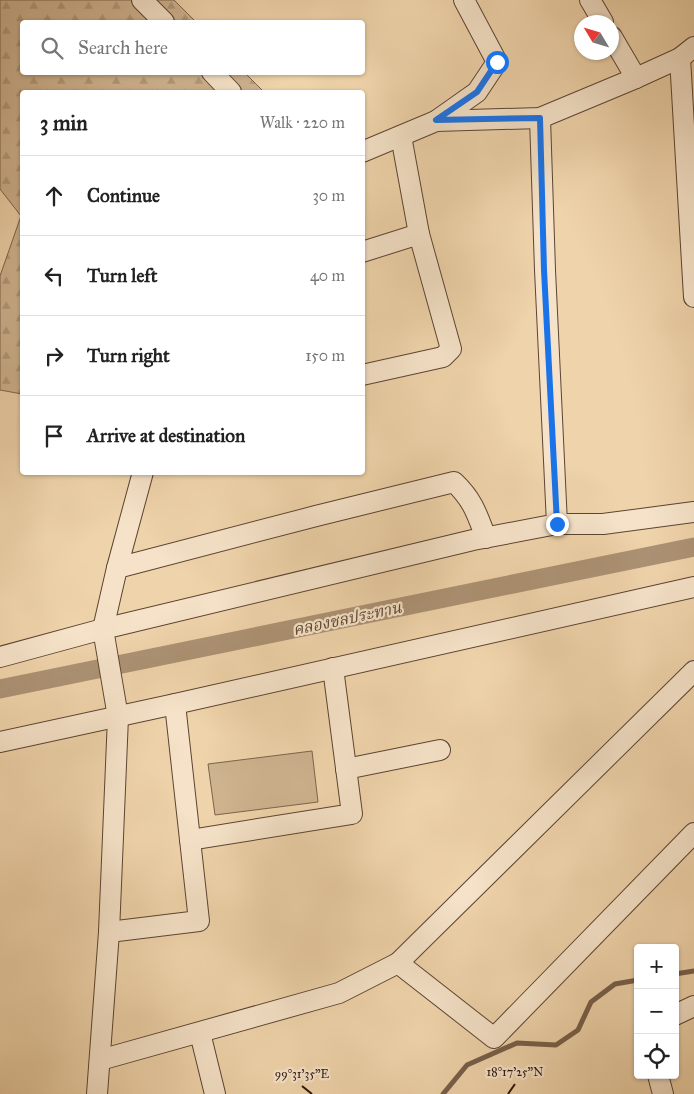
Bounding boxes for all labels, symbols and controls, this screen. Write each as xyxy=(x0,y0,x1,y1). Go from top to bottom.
north arrow xyxy=(574,15,619,60)
search box xyxy=(20,20,365,75)
icon: search xyxy=(38,34,66,62)
text: Search here xyxy=(78,36,168,59)
route start xyxy=(486,51,509,74)
text: 3 min xyxy=(40,110,88,136)
text: Walk · 220 m xyxy=(260,113,345,132)
icon: ahead xyxy=(40,182,68,210)
text: Continue xyxy=(87,184,160,207)
text: 30 m xyxy=(312,186,345,205)
icon: left xyxy=(40,262,68,290)
text: Turn left xyxy=(87,264,157,287)
text: 40 m xyxy=(310,266,345,285)
icon: right xyxy=(40,342,68,370)
text: Turn right xyxy=(87,344,170,367)
text: 150 m xyxy=(305,346,345,365)
icon: arrive xyxy=(40,422,68,450)
text: Arrive at destination xyxy=(87,424,245,447)
route end xyxy=(546,513,569,536)
water label: คลองชลประทาน xyxy=(291,598,404,639)
map controls xyxy=(634,944,679,1079)
button: + xyxy=(634,944,679,989)
button: − xyxy=(634,989,679,1034)
button: locate xyxy=(634,1034,679,1079)
text: 18°17'25"N xyxy=(487,1065,543,1079)
text: 99°31'35"E xyxy=(275,1067,330,1081)

